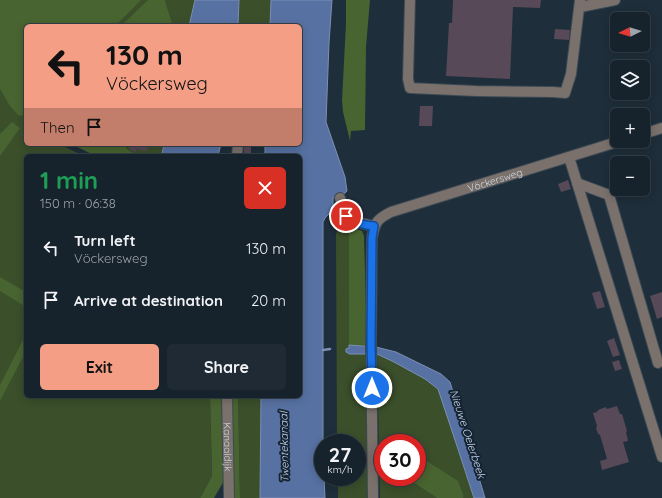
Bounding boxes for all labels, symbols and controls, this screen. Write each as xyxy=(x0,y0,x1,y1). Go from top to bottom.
north arrow xyxy=(610,12,650,52)
map controls xyxy=(610,12,650,196)
text: 130 m xyxy=(106,37,183,72)
icon: left xyxy=(40,40,92,92)
button: layers xyxy=(610,60,650,100)
text: Vöckersweg xyxy=(106,72,208,95)
button: + xyxy=(610,108,650,148)
icon: arrive xyxy=(83,116,105,138)
text: Then xyxy=(40,118,75,137)
button: − xyxy=(610,156,650,196)
text: 1 min xyxy=(40,165,98,195)
street label: Vöckersweg xyxy=(466,165,524,194)
button: close xyxy=(244,167,286,209)
text: 150 m · 06:38 xyxy=(40,195,116,211)
pin xyxy=(329,199,363,233)
icon: arrive xyxy=(335,205,357,227)
text: Turn left xyxy=(74,231,136,250)
icon: left xyxy=(40,237,62,259)
text: 130 m xyxy=(246,239,286,258)
text: Vöckersweg xyxy=(74,250,148,266)
icon: arrive xyxy=(40,289,62,311)
text: Arrive at destination xyxy=(74,291,223,310)
text: 20 m xyxy=(251,291,286,310)
button: Exit xyxy=(40,344,159,390)
button: Share xyxy=(167,344,286,390)
position arrow xyxy=(351,367,393,409)
water label: Nieuwe Oelerbeek xyxy=(447,388,489,481)
water label: Twentekanaal xyxy=(276,410,292,483)
street label: Kanaaldijk xyxy=(221,422,235,472)
speed limit sign: 30 xyxy=(374,434,426,486)
text: 27 xyxy=(329,442,351,467)
text: km/h xyxy=(327,463,353,476)

